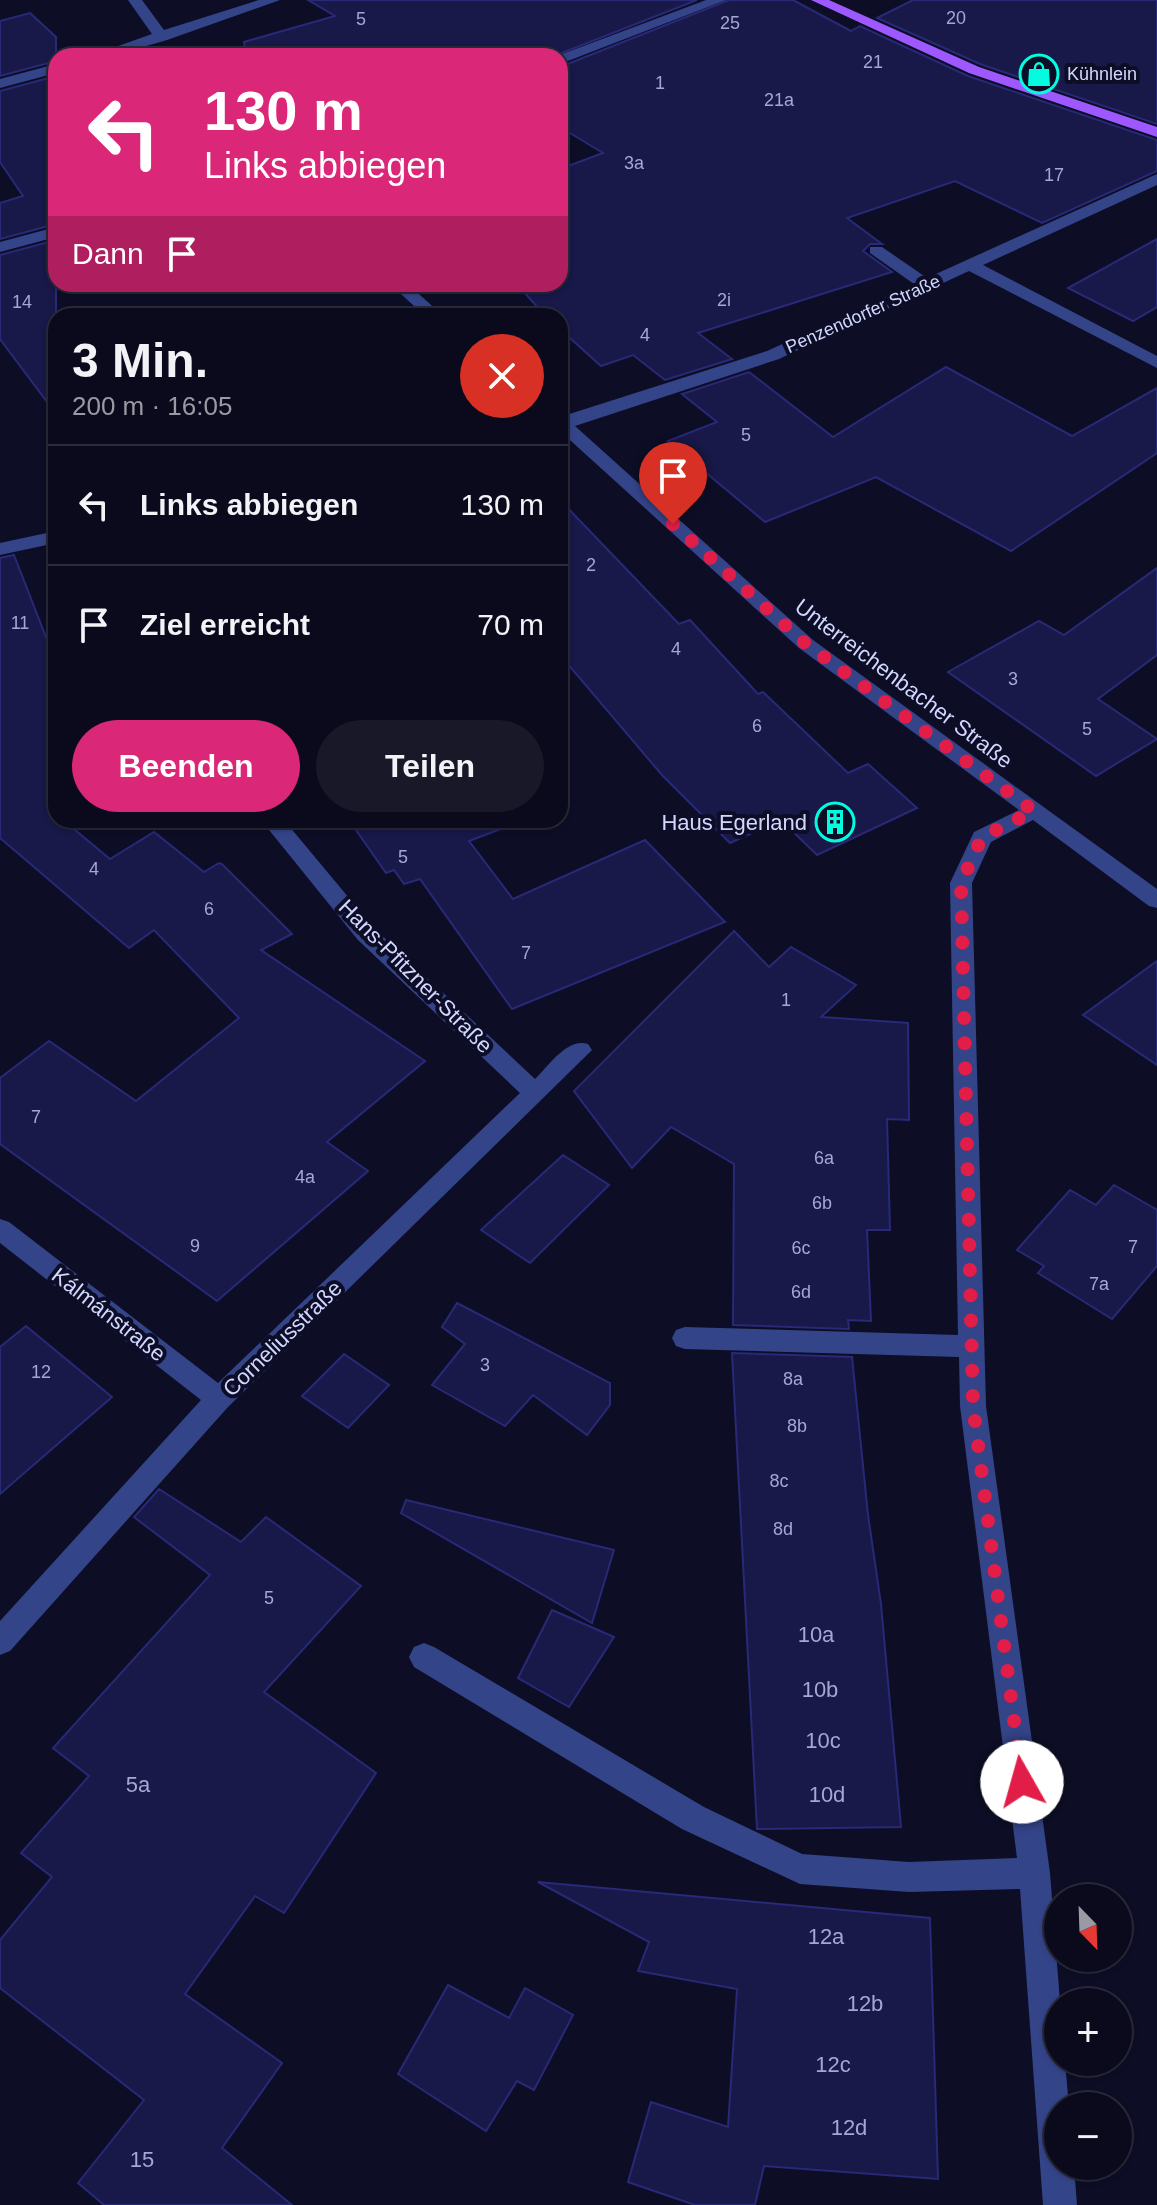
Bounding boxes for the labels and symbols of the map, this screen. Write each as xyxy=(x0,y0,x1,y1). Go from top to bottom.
house number: 20 xyxy=(946,8,966,28)
house number: 5 xyxy=(356,9,366,29)
house number: 25 xyxy=(720,13,740,33)
house number: 21 xyxy=(863,52,883,72)
shop icon: Kühnlein xyxy=(1018,53,1060,95)
place label: Kühnlein xyxy=(1067,64,1137,84)
house number: 1 xyxy=(655,73,665,93)
house number: 21a xyxy=(764,90,795,110)
house number: 3a xyxy=(624,153,645,173)
house number: 17 xyxy=(1044,165,1064,185)
street label: Penzendorfer Straße xyxy=(783,271,943,357)
house number: 2i xyxy=(717,290,731,310)
house number: 14 xyxy=(12,292,32,312)
house number: 4 xyxy=(640,325,650,345)
house number: 5 xyxy=(741,425,751,445)
pin xyxy=(639,442,707,524)
house number: 2 xyxy=(586,555,596,575)
street label: Unterreichenbacher Straße xyxy=(790,594,1017,773)
house number: 11 xyxy=(11,613,29,633)
house number: 4 xyxy=(671,639,681,659)
house number: 3 xyxy=(1008,669,1018,689)
house number: 6 xyxy=(752,716,762,736)
house number: 5 xyxy=(1082,719,1092,739)
building icon: Haus Egerland xyxy=(814,801,856,843)
place label: Haus Egerland xyxy=(661,810,807,835)
house number: 5 xyxy=(398,847,408,867)
house number: 4 xyxy=(89,859,99,879)
street label: Hans-Pfitzner-Straße xyxy=(334,894,498,1058)
house number: 6 xyxy=(204,899,214,919)
house number: 7 xyxy=(521,943,531,963)
house number: 1 xyxy=(781,990,791,1010)
house number: 7 xyxy=(31,1107,41,1127)
house number: 6a xyxy=(814,1148,835,1168)
house number: 4a xyxy=(295,1167,316,1187)
house number: 6b xyxy=(812,1193,832,1213)
house number: 9 xyxy=(190,1236,200,1256)
house number: 7 xyxy=(1128,1237,1138,1257)
house number: 6c xyxy=(791,1238,811,1258)
street label: Kálmánstraße xyxy=(47,1262,170,1366)
house number: 7a xyxy=(1089,1274,1110,1294)
street label: Corneliusstraße xyxy=(218,1275,347,1401)
house number: 6d xyxy=(791,1282,811,1302)
house number: 3 xyxy=(480,1355,490,1375)
house number: 12 xyxy=(31,1362,51,1382)
house number: 8a xyxy=(783,1369,804,1389)
house number: 8b xyxy=(787,1416,807,1436)
house number: 8c xyxy=(769,1471,789,1491)
house number: 8d xyxy=(773,1519,793,1539)
house number: 5 xyxy=(264,1588,274,1608)
house number: 10a xyxy=(798,1622,835,1647)
house number: 10b xyxy=(802,1677,838,1702)
house number: 10c xyxy=(805,1728,841,1753)
position arrow xyxy=(980,1740,1064,1824)
house number: 5a xyxy=(126,1772,151,1797)
house number: 10d xyxy=(809,1782,845,1807)
north arrow xyxy=(1044,1884,1132,1972)
house number: 12a xyxy=(808,1924,845,1949)
house number: 12b xyxy=(847,1991,883,2016)
house number: 12c xyxy=(815,2052,851,2077)
house number: 12d xyxy=(831,2115,867,2140)
house number: 15 xyxy=(130,2147,154,2172)

